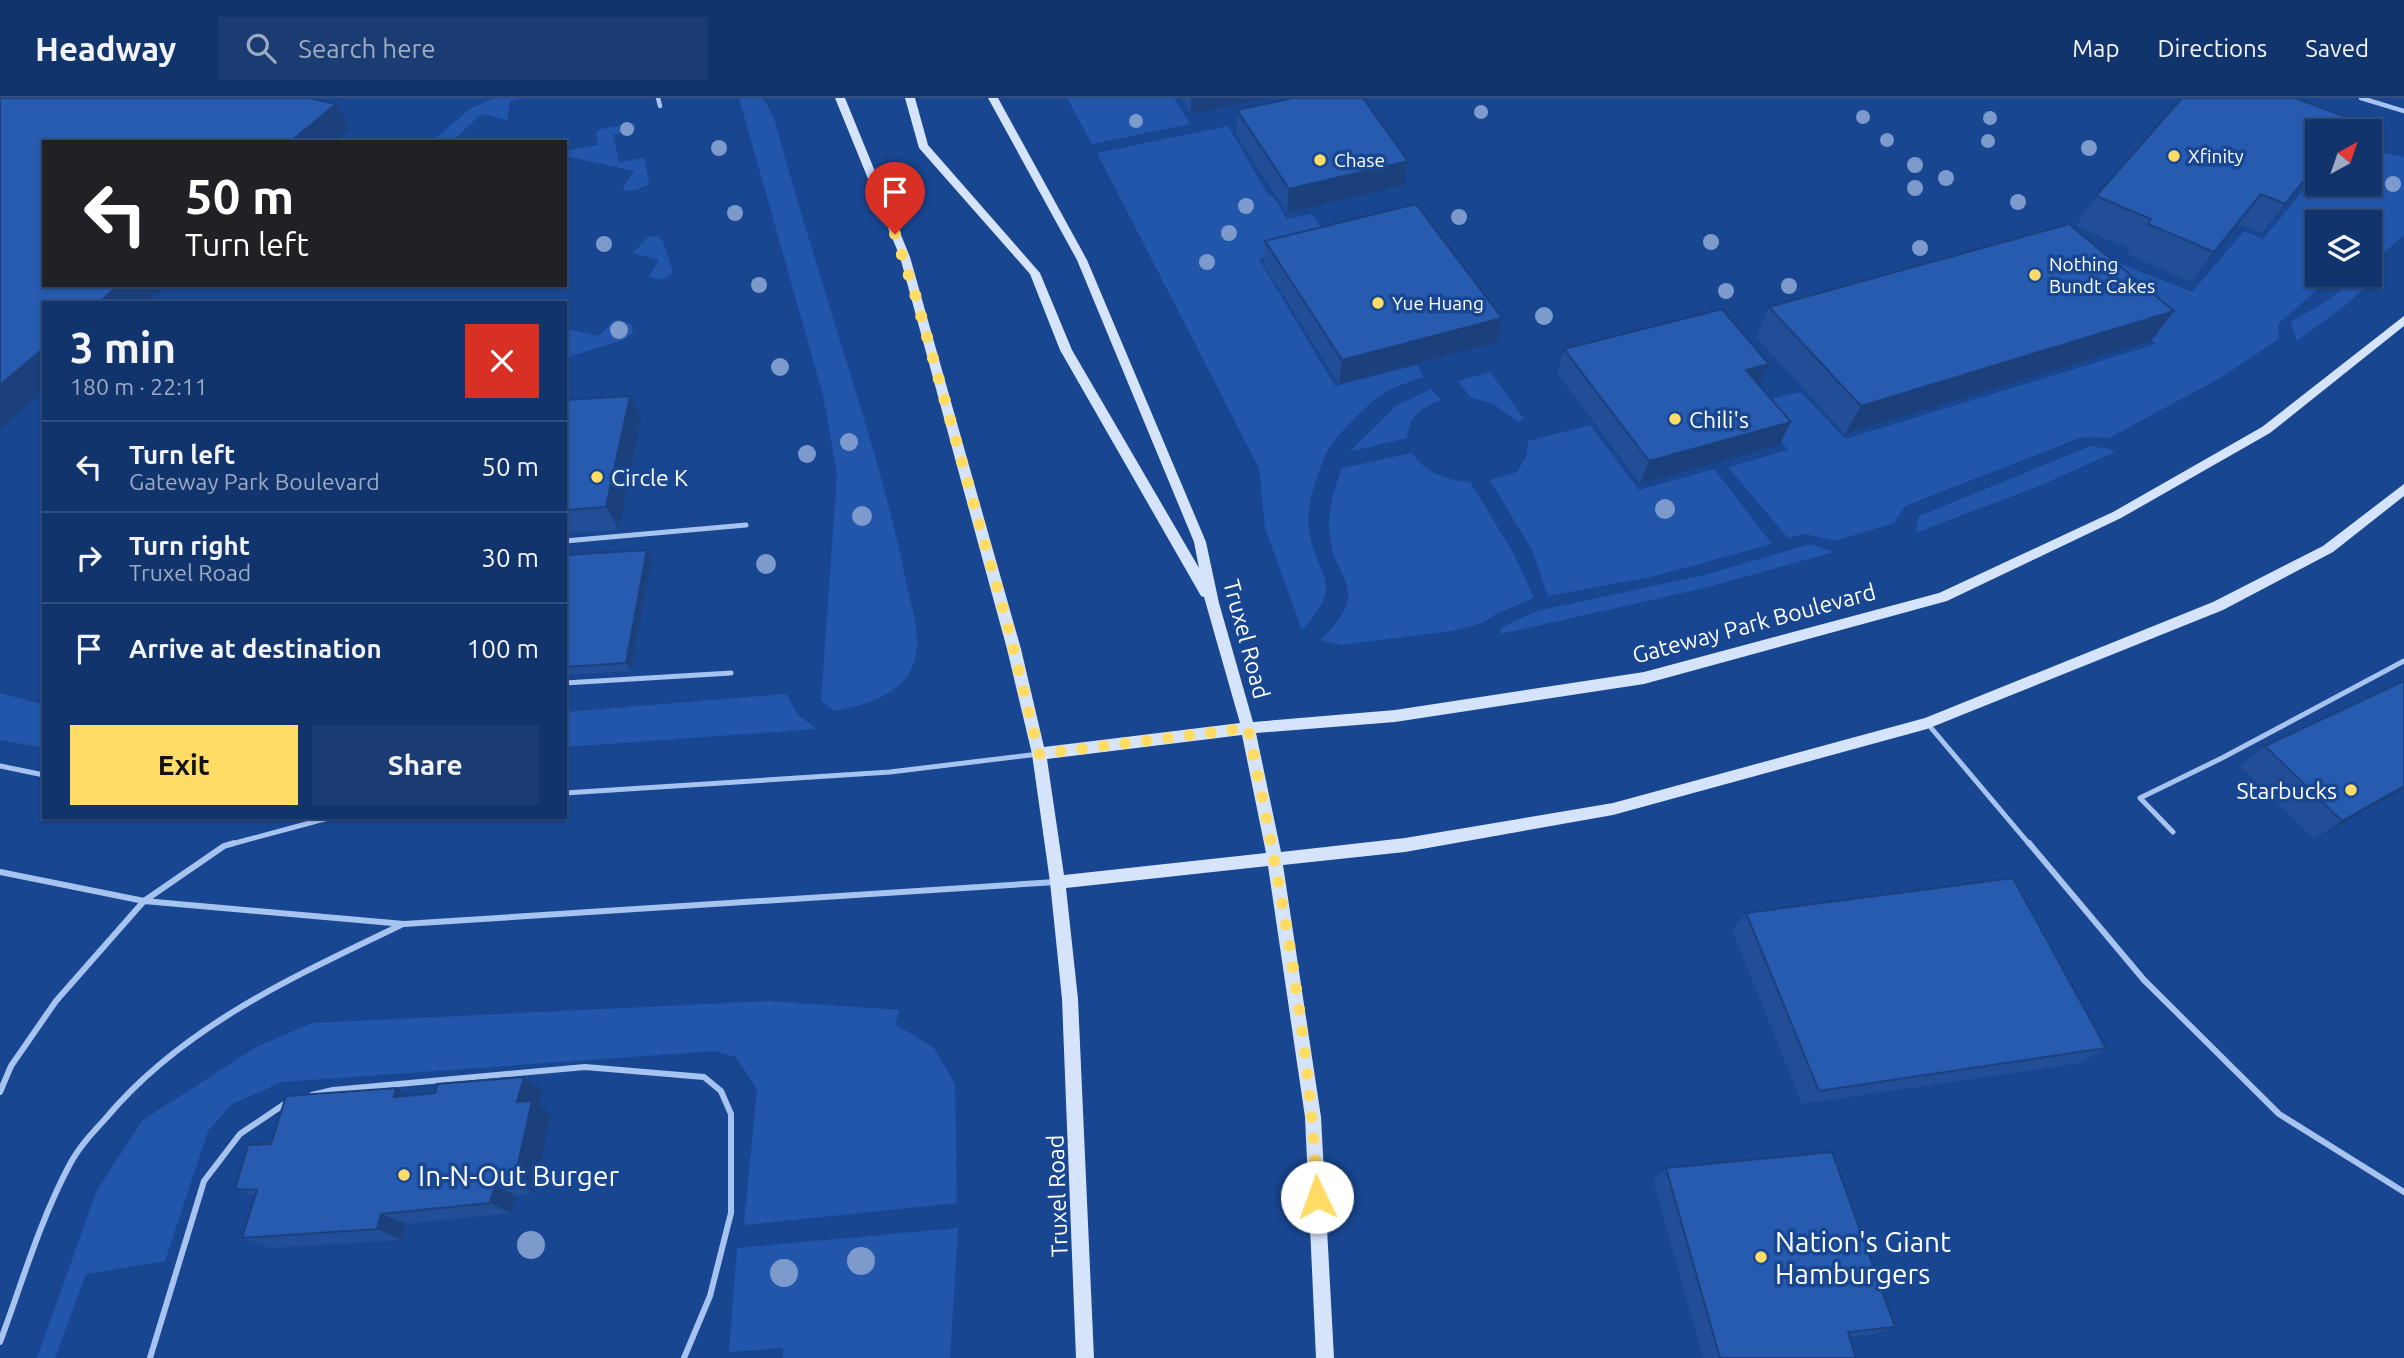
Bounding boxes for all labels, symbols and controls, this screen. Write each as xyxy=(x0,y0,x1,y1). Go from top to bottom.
search box xyxy=(218,17,708,80)
icon: search xyxy=(242,29,280,67)
text: Headway xyxy=(35,30,176,67)
text: Search here xyxy=(298,34,436,63)
text: Map xyxy=(2072,35,2119,62)
text: Directions xyxy=(2157,35,2267,62)
text: Saved xyxy=(2305,35,2369,62)
north arrow xyxy=(2305,119,2382,196)
map controls xyxy=(2305,119,2382,287)
place label: Xfinity xyxy=(2188,145,2244,167)
marker: Xfinity xyxy=(2166,148,2182,164)
place label: Chase xyxy=(1334,149,1385,171)
marker: Chase xyxy=(1312,152,1328,168)
pin xyxy=(865,162,925,234)
icon: left xyxy=(70,168,161,259)
text: 50 m xyxy=(185,168,294,223)
icon: arrive xyxy=(876,173,914,211)
button: layers xyxy=(2305,210,2382,287)
text: Turn left xyxy=(185,226,309,262)
place label: Nothing Bundt Cakes xyxy=(2049,253,2155,297)
marker: Nothing Bundt Cakes xyxy=(2027,267,2043,283)
place label: Yue Huang xyxy=(1392,292,1484,314)
marker: Yue Huang xyxy=(1370,295,1386,311)
text: 3 min xyxy=(70,324,176,371)
button: close xyxy=(465,324,539,398)
text: 180 m · 22:11 xyxy=(70,374,208,399)
place label: Chili's xyxy=(1689,407,1749,432)
marker: Chili's xyxy=(1667,411,1683,427)
text: Turn left xyxy=(129,440,235,469)
icon: left xyxy=(70,448,108,486)
text: 50 m xyxy=(481,452,539,481)
place label: Circle K xyxy=(611,465,688,490)
text: Gateway Park Boulevard xyxy=(129,469,380,494)
marker: Circle K xyxy=(589,469,605,485)
text: Turn right xyxy=(129,531,250,560)
icon: right xyxy=(70,539,108,577)
text: 30 m xyxy=(481,543,539,572)
text: Truxel Road xyxy=(129,560,251,585)
street label: Truxel Road xyxy=(1219,577,1275,701)
street label: Gateway Park Boulevard xyxy=(1630,578,1878,668)
icon: arrive xyxy=(70,630,108,668)
text: Arrive at destination xyxy=(129,634,382,663)
text: 100 m xyxy=(467,634,539,663)
button: Exit xyxy=(70,725,298,805)
button: Share xyxy=(312,725,539,805)
place label: Starbucks xyxy=(2237,778,2337,803)
marker: Starbucks xyxy=(2343,782,2359,798)
street label: Truxel Road xyxy=(1042,1134,1072,1258)
place label: In-N-Out Burger xyxy=(418,1160,619,1191)
position arrow xyxy=(1280,1160,1354,1234)
marker: In-N-Out Burger xyxy=(396,1167,412,1183)
place label: Nation's Giant Hamburgers xyxy=(1775,1226,1951,1289)
marker: Nation's Giant Hamburgers xyxy=(1753,1249,1769,1265)

